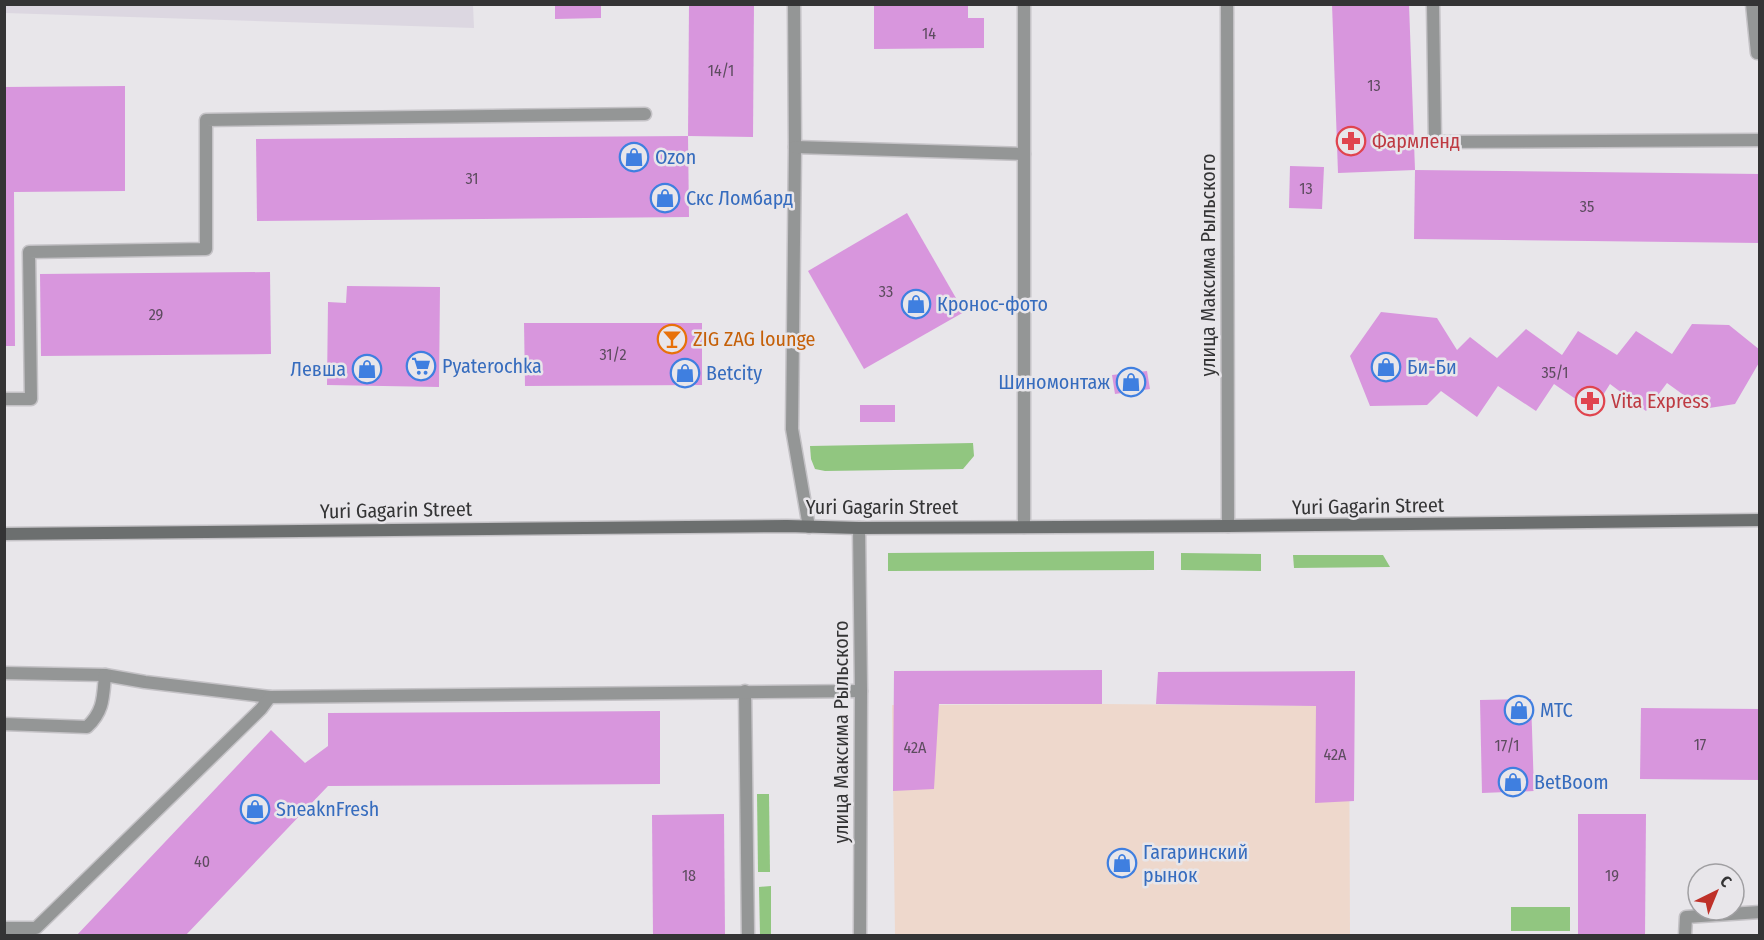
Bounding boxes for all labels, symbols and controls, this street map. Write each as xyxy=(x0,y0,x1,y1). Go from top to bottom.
house number: 14 xyxy=(922,24,936,43)
house number: 14/1 xyxy=(708,61,734,80)
house number: 13 xyxy=(1367,76,1381,95)
pharmacy icon: Фармленд xyxy=(1335,125,1367,157)
place label: Фармленд xyxy=(1372,129,1460,153)
shop icon: Ozon xyxy=(618,141,650,173)
place label: Ozon xyxy=(655,145,696,169)
street label: улица Максима Рыльского xyxy=(1196,154,1220,376)
house number: 31 xyxy=(465,169,479,188)
house number: 13 xyxy=(1299,179,1313,198)
shop icon: Скс Ломбард xyxy=(649,182,681,214)
place label: Скс Ломбард xyxy=(686,186,793,210)
house number: 35 xyxy=(1580,197,1594,216)
house number: 33 xyxy=(879,282,893,301)
shop icon: Кронос-фото xyxy=(900,288,932,320)
place label: Кронос-фото xyxy=(937,292,1048,316)
house number: 29 xyxy=(149,305,164,324)
bar icon: ZIG ZAG lounge xyxy=(656,323,688,355)
place label: ZIG ZAG lounge xyxy=(693,327,815,351)
house number: 31/2 xyxy=(600,345,626,364)
supermarket icon: Pyaterochka xyxy=(405,350,437,382)
shop icon: Би-Би xyxy=(1370,351,1402,383)
shop icon: Левша xyxy=(351,353,383,385)
place label: Pyaterochka xyxy=(442,354,542,378)
place label: Би-Би xyxy=(1407,355,1457,379)
place label: Левша xyxy=(290,357,346,381)
shop icon: Betcity xyxy=(669,357,701,389)
place label: Betcity xyxy=(706,361,762,385)
house number: 35/1 xyxy=(1541,363,1569,382)
shop icon: Шиномонтаж xyxy=(1115,366,1147,398)
place label: Шиномонтаж xyxy=(998,370,1110,394)
pharmacy icon: Vita Express xyxy=(1574,385,1606,417)
place label: Vita Express xyxy=(1611,389,1709,413)
street label: Yuri Gagarin Street xyxy=(1292,493,1445,519)
street label: Yuri Gagarin Street xyxy=(806,495,959,519)
street label: Yuri Gagarin Street xyxy=(320,497,473,523)
street label: улица Максима Рыльского xyxy=(829,621,853,843)
shop icon: МТС xyxy=(1503,694,1535,726)
place label: МТС xyxy=(1540,698,1573,722)
house number: 17 xyxy=(1694,735,1707,754)
house number: 17/1 xyxy=(1495,736,1519,755)
house number: 42А xyxy=(903,738,927,757)
house number: 42А xyxy=(1323,745,1347,764)
shop icon: BetBoom xyxy=(1497,766,1529,798)
place label: BetBoom xyxy=(1534,770,1609,794)
shop icon: SneaknFresh xyxy=(239,793,271,825)
place label: SneaknFresh xyxy=(276,797,379,821)
place label: Гагаринский рынок xyxy=(1143,840,1248,887)
shop icon: Гагаринский рынок xyxy=(1106,847,1138,879)
house number: 40 xyxy=(194,852,210,871)
north arrow xyxy=(1686,862,1746,922)
house number: 18 xyxy=(682,866,696,885)
house number: 19 xyxy=(1605,866,1619,885)
text: С xyxy=(1716,872,1736,892)

